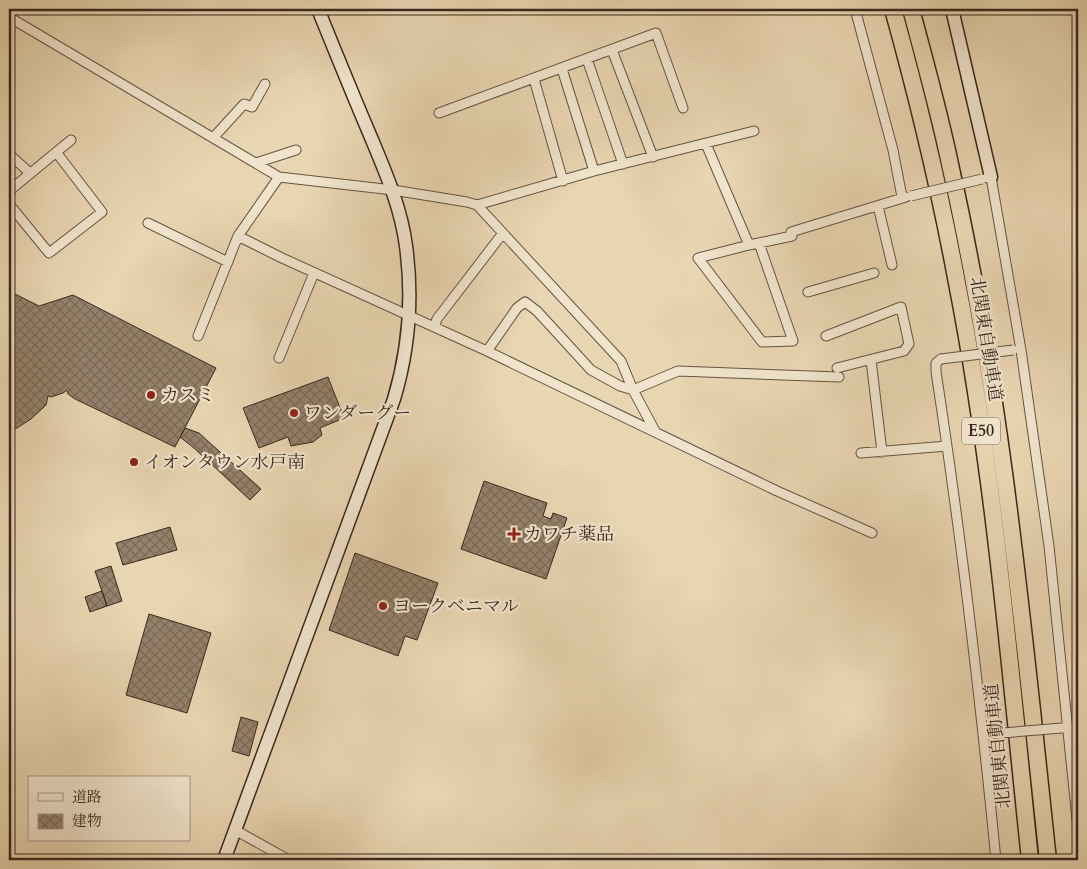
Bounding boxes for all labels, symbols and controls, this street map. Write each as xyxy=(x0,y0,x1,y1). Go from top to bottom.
street label: 北関東自動車道 xyxy=(964,275,1008,403)
place label: カスミ xyxy=(161,383,215,408)
marker: カスミ xyxy=(145,389,157,401)
place label: ワンダーグー xyxy=(304,401,411,426)
marker: ワンダーグー xyxy=(288,407,300,419)
road number: E50 xyxy=(962,418,1000,444)
place label: イオンタウン水戸南 xyxy=(144,450,305,475)
marker: イオンタウン水戸南 xyxy=(128,456,140,468)
place label: カワチ薬品 xyxy=(524,522,614,547)
marker: カワチ薬品 xyxy=(508,528,520,540)
place label: ヨークベニマル xyxy=(393,594,519,619)
marker: ヨークベニマル xyxy=(377,600,389,612)
street label: 北関東自動車道 xyxy=(979,682,1017,810)
legend xyxy=(28,776,190,842)
text: 道路 xyxy=(72,787,102,807)
text: 建物 xyxy=(72,811,102,831)

